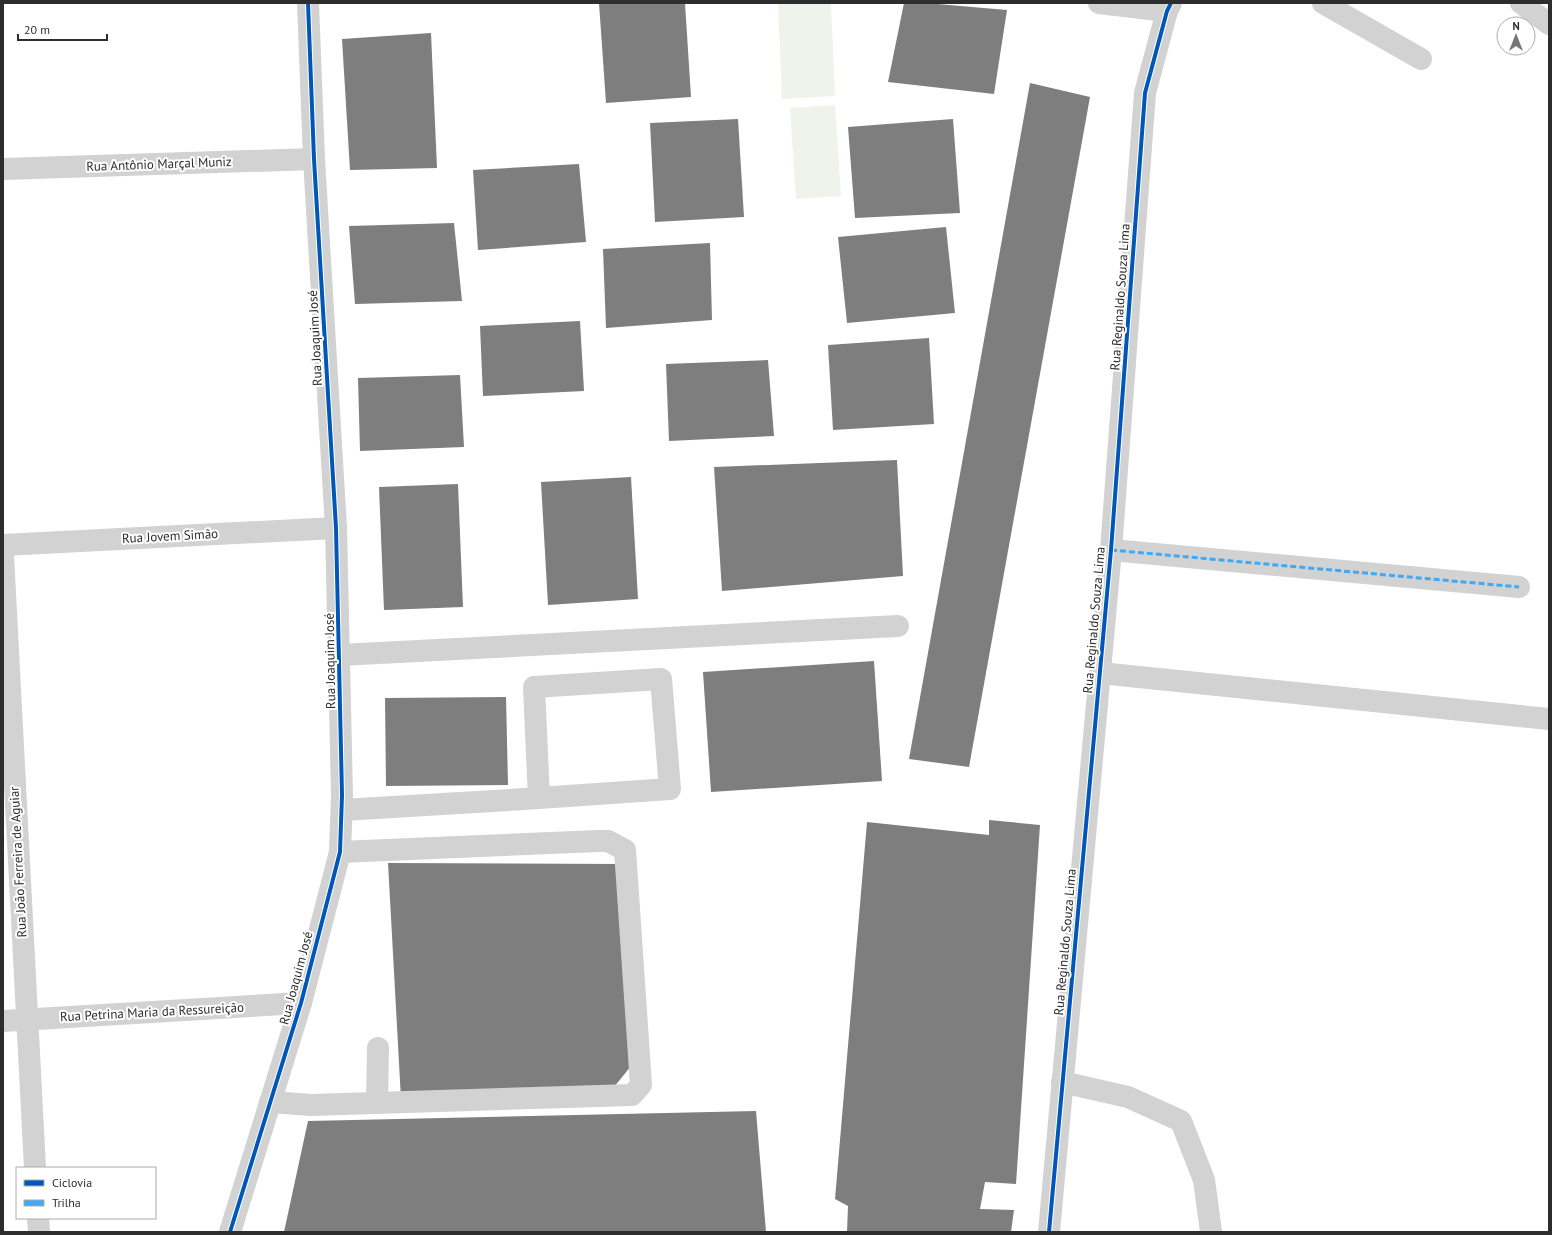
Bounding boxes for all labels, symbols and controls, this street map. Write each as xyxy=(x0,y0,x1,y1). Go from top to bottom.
scale bar xyxy=(18,16,107,42)
north arrow xyxy=(1496,16,1536,56)
text: N xyxy=(1512,19,1520,33)
text: 20 m xyxy=(24,22,50,37)
street label: Rua Antônio Marçal Muniz xyxy=(86,153,232,175)
street label: Rua Reginaldo Souza Lima xyxy=(1106,223,1134,371)
street label: Rua Joaquim José xyxy=(304,290,326,386)
street label: Rua Jovem Simão xyxy=(121,525,219,547)
street label: Rua Reginaldo Souza Lima xyxy=(1079,546,1109,694)
street label: Rua Joaquim José xyxy=(321,613,339,709)
street label: Rua João Ferreira de Aguiar xyxy=(6,785,30,938)
street label: Rua Reginaldo Souza Lima xyxy=(1050,868,1080,1016)
street label: Rua Joaquim José xyxy=(275,929,317,1027)
street label: Rua Petrina Maria da Ressureição xyxy=(60,999,244,1025)
legend xyxy=(16,1167,156,1219)
text: Ciclovia xyxy=(52,1175,92,1190)
text: Trilha xyxy=(52,1195,81,1210)

